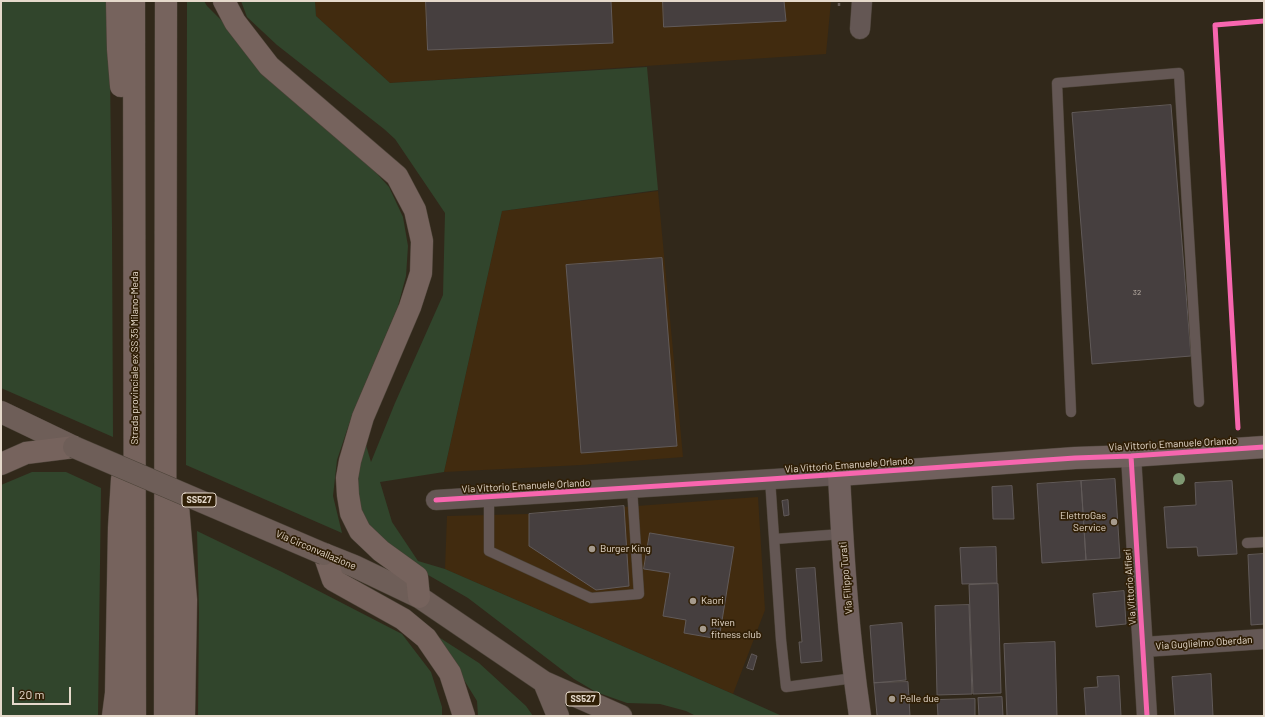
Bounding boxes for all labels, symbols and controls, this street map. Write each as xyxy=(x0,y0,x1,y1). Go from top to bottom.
street label: Strada provinciale ex SS 35 Milano-Meda xyxy=(129,271,141,445)
house number: 32 xyxy=(1133,287,1141,297)
street label: Via Vittorio Emanuele Orlando xyxy=(1108,435,1238,453)
street label: Via Vittorio Emanuele Orlando xyxy=(784,455,914,475)
street label: Via Vittorio Emanuele Orlando xyxy=(461,477,591,495)
road number: SS527 xyxy=(182,493,216,507)
place label: ElettroGas Service xyxy=(1060,510,1106,534)
marker: ElettroGas Service xyxy=(1109,517,1119,527)
street label: Via Circonvallazione xyxy=(274,528,358,572)
street label: Via Filippo Turati xyxy=(837,541,855,615)
place label: Burger King xyxy=(600,543,651,555)
marker: Burger King xyxy=(587,544,597,554)
street label: Via Vittorio Alfieri xyxy=(1121,549,1139,625)
place label: Kaori xyxy=(701,595,724,607)
marker: Kaori xyxy=(688,596,698,606)
place label: Riven fitness club xyxy=(711,617,761,640)
marker: Riven fitness club xyxy=(698,624,708,634)
street label: Via Guglielmo Oberdan xyxy=(1155,634,1253,652)
scale bar xyxy=(14,679,73,705)
text: 20 m xyxy=(19,687,45,701)
road number: SS527 xyxy=(566,692,600,706)
place label: Pelle due xyxy=(900,693,939,705)
marker: Pelle due xyxy=(887,694,897,704)

